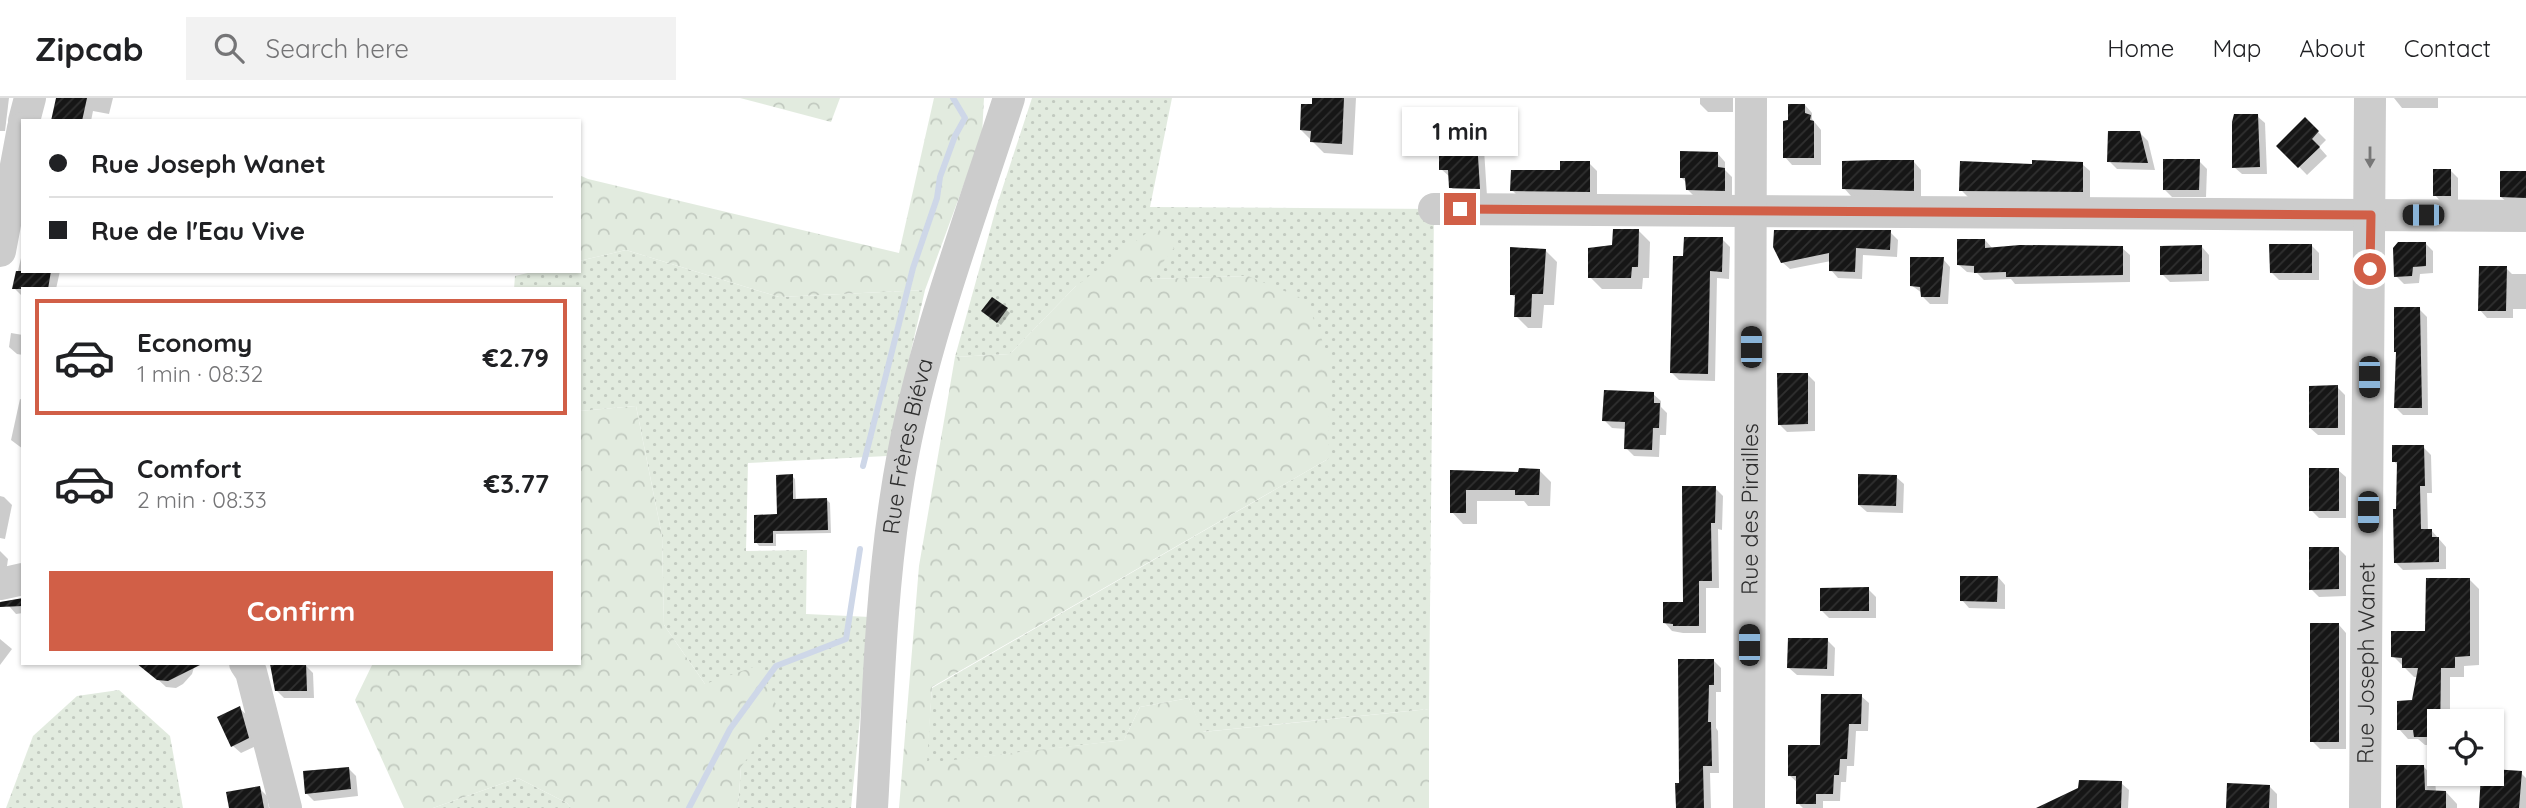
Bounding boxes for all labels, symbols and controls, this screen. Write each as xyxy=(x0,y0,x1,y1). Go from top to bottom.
search box xyxy=(186,17,676,80)
text: Zipcab xyxy=(35,28,144,69)
icon: search xyxy=(210,29,248,67)
text: Search here xyxy=(266,32,409,65)
text: Home xyxy=(2107,33,2174,63)
text: Map xyxy=(2212,33,2261,63)
text: About xyxy=(2299,33,2366,63)
text: Contact xyxy=(2404,33,2491,63)
callout: 1 min xyxy=(1402,108,1518,156)
text: 1 min xyxy=(1432,117,1488,146)
one-way arrow xyxy=(2364,146,2376,168)
text: Rue Joseph Wanet xyxy=(91,147,326,180)
route end xyxy=(1444,193,1476,225)
car xyxy=(2403,205,2445,226)
text: Rue de l'Eau Vive xyxy=(91,214,305,247)
route start xyxy=(2354,253,2386,285)
icon: car xyxy=(53,326,116,389)
text: Economy xyxy=(137,326,252,359)
car xyxy=(1741,326,1762,368)
text: €2.79 xyxy=(482,341,549,374)
street label: Rue Frères Biéva xyxy=(876,355,939,536)
car xyxy=(2359,356,2380,398)
text: 1 min · 08:32 xyxy=(137,359,263,388)
street label: Rue des Pirailles xyxy=(1735,423,1764,595)
icon: car xyxy=(53,452,116,515)
text: Comfort xyxy=(137,452,242,485)
text: €3.77 xyxy=(484,467,549,500)
text: 2 min · 08:33 xyxy=(137,485,267,514)
car xyxy=(2358,491,2379,533)
street label: Rue Joseph Wanet xyxy=(2350,562,2381,764)
button: Confirm xyxy=(49,571,553,651)
car xyxy=(1739,624,1760,666)
map controls xyxy=(2427,709,2504,786)
button: locate xyxy=(2427,709,2504,786)

